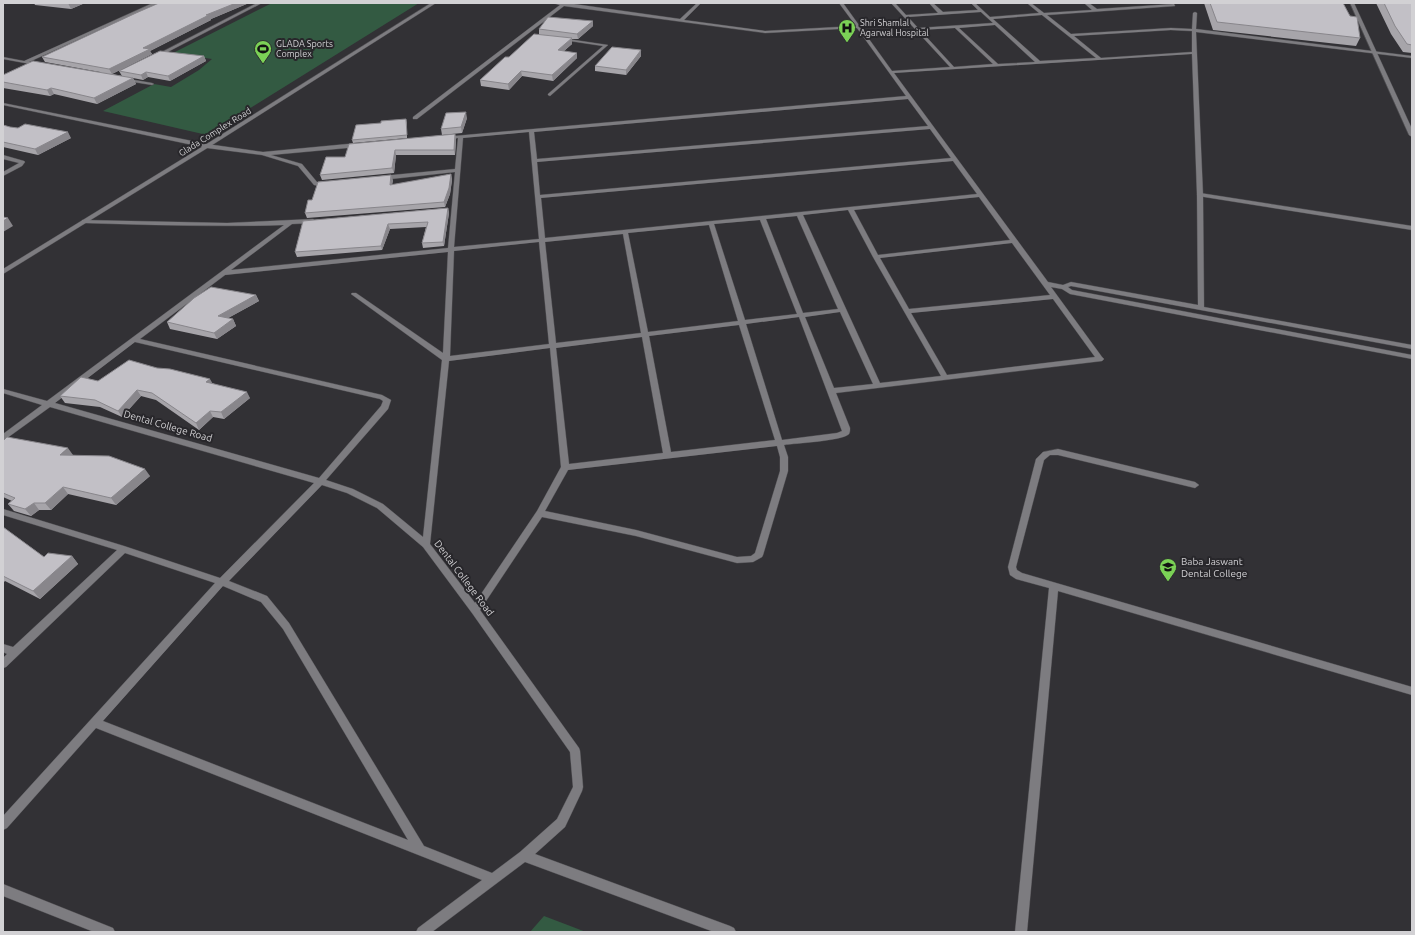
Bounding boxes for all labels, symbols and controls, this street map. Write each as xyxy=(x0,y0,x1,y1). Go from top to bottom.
hospital icon: Shri Shamlal Agarwal Hospital xyxy=(837,18,857,43)
place label: Shri Shamlal Agarwal Hospital xyxy=(860,18,929,38)
sports icon: GLADA Sports Complex xyxy=(253,39,273,64)
place label: GLADA Sports Complex xyxy=(276,39,333,59)
street label: Glada Complex Road xyxy=(177,106,253,158)
street label: Dental College Road xyxy=(122,408,214,444)
street label: Dental College Road xyxy=(432,538,496,618)
place label: Baba Jaswant Dental College xyxy=(1181,556,1247,579)
school or university icon: Baba Jaswant Dental College xyxy=(1158,557,1178,582)

